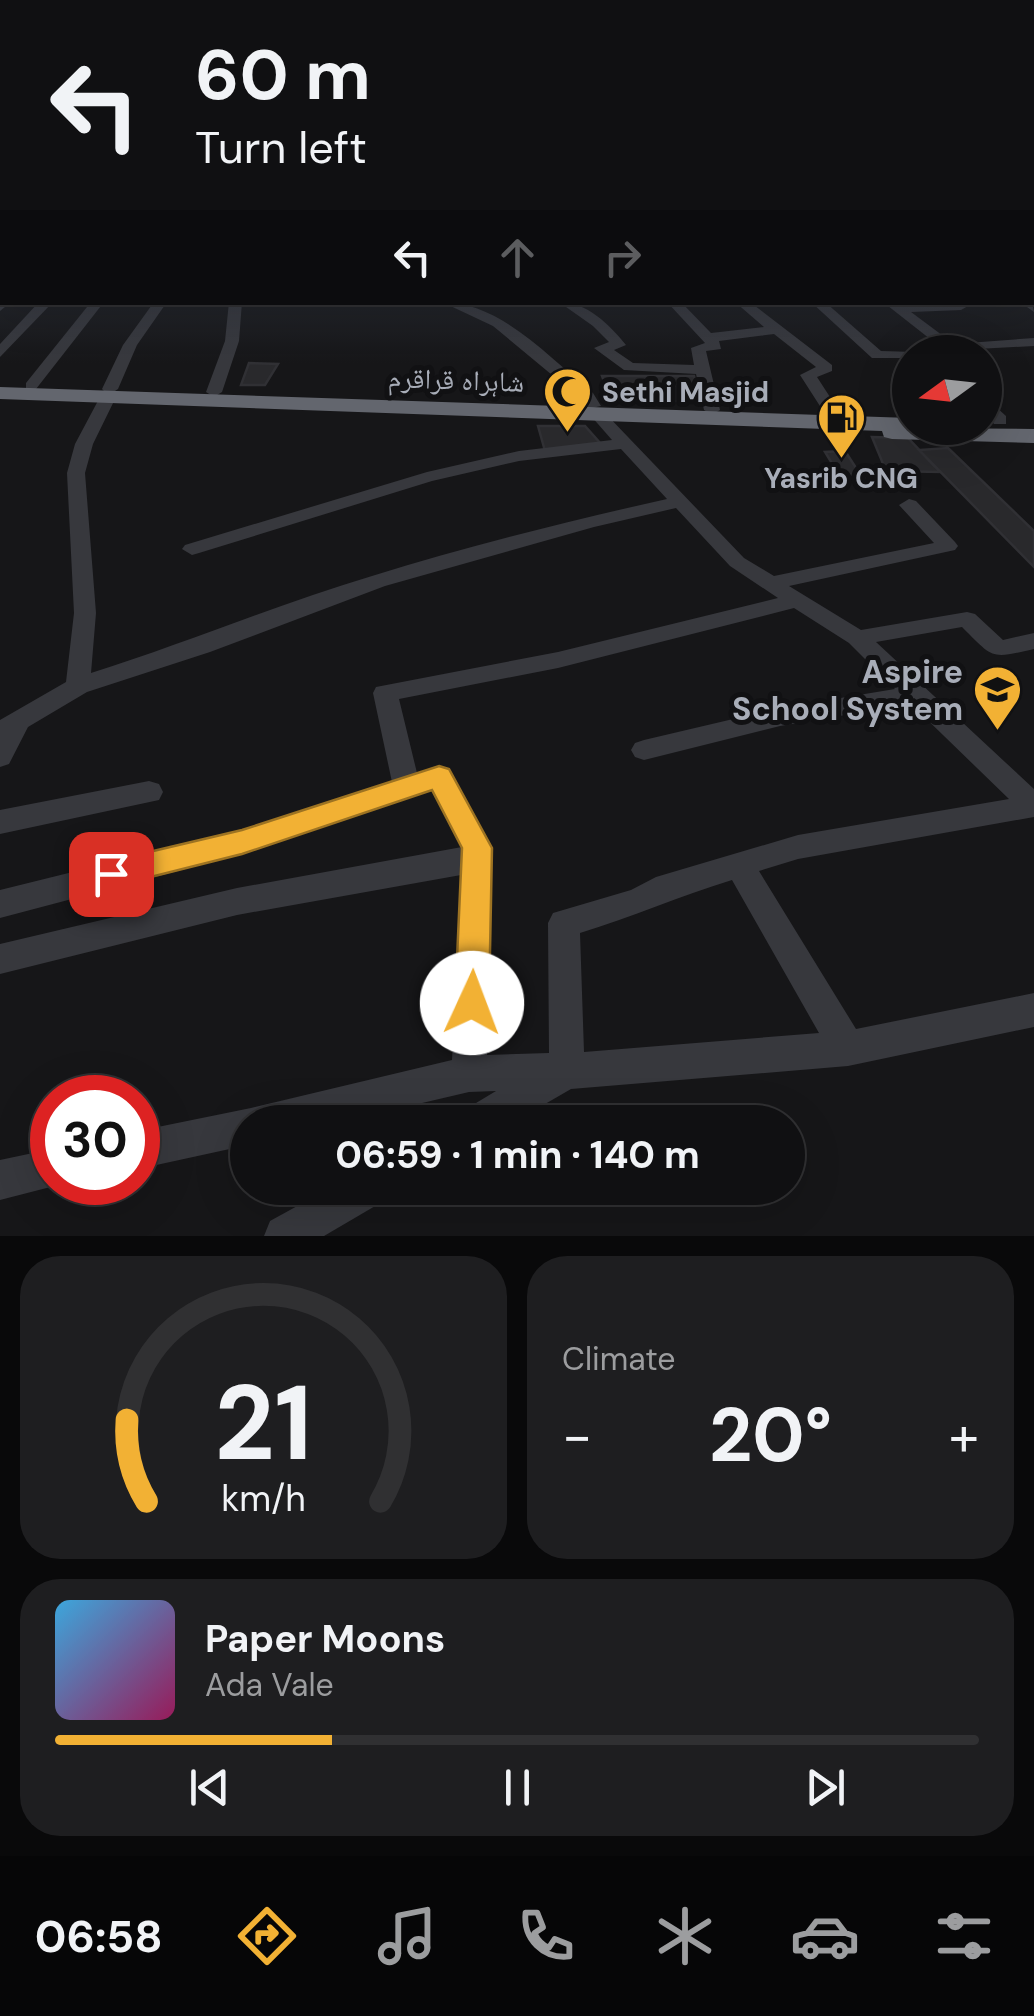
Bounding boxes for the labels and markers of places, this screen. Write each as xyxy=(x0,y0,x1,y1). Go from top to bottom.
mosque icon: Sethi Masjid xyxy=(541,366,593,434)
place label: Sethi Masjid xyxy=(602,374,769,411)
fuel station icon: Yasrib CNG xyxy=(815,392,867,460)
place label: Yasrib CNG xyxy=(764,460,918,497)
place label: Aspire School System xyxy=(732,651,963,730)
school or university icon: Aspire School System xyxy=(972,664,1024,732)
pin xyxy=(69,832,154,917)

